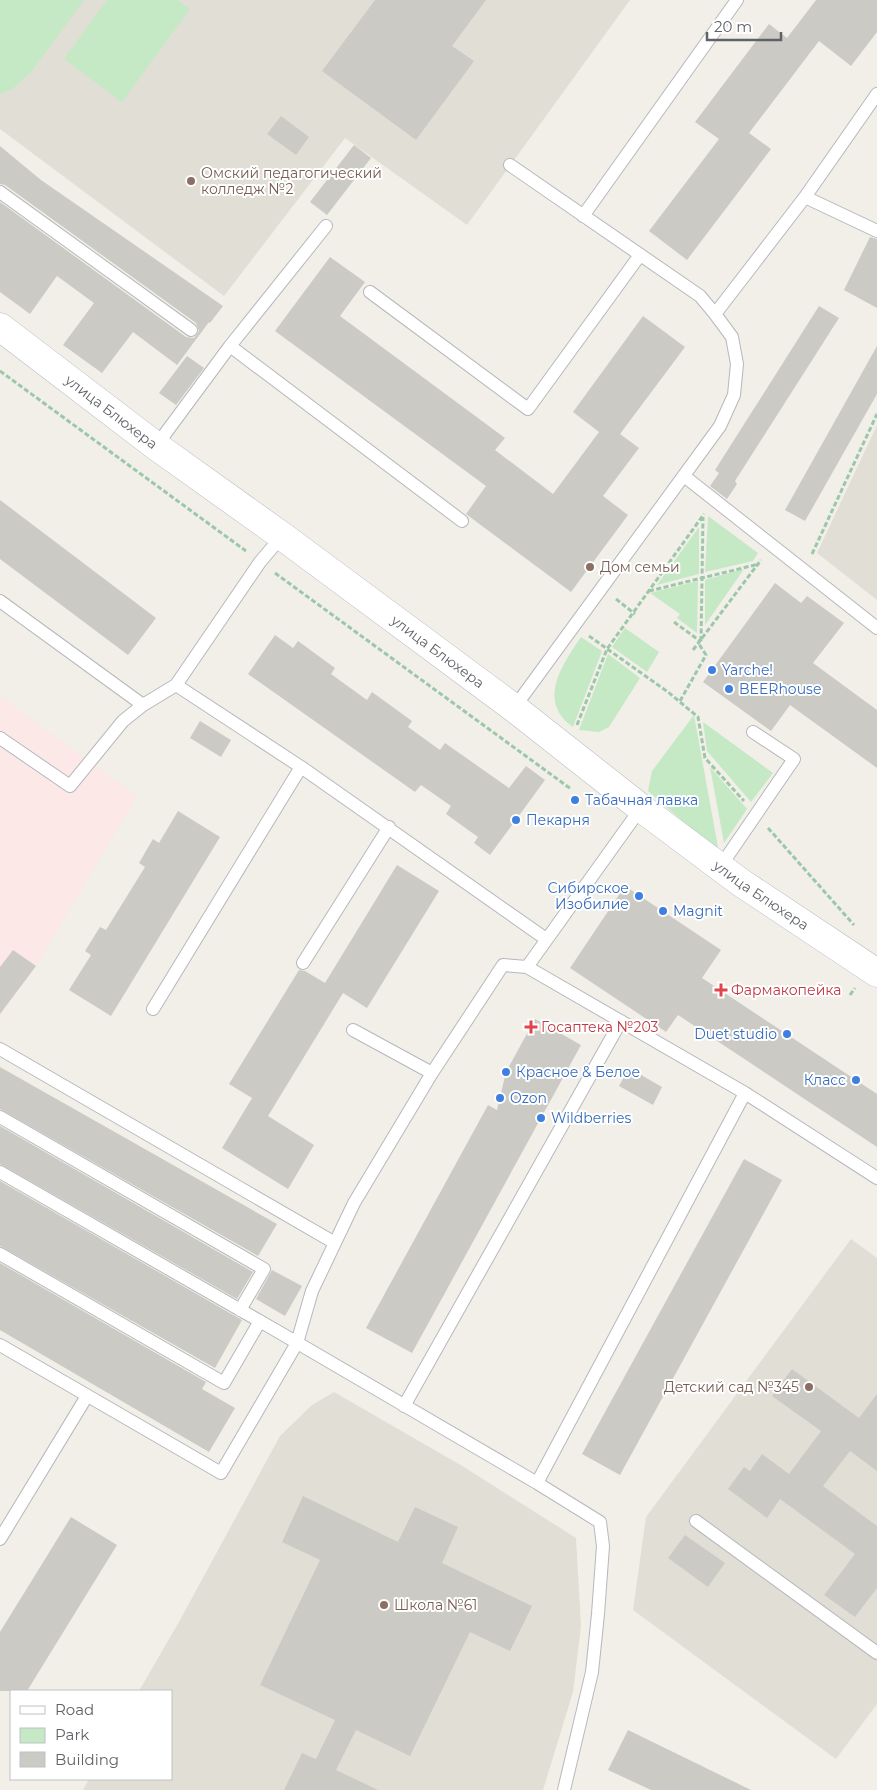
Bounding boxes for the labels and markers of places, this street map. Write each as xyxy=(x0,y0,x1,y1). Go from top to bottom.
place label: Омский педагогический колледж №2 xyxy=(201,164,382,198)
marker: Омский педагогический колледж №2 xyxy=(185,175,197,187)
place label: Дом семьи xyxy=(600,558,680,576)
marker: Дом семьи xyxy=(584,561,596,573)
place label: Yarche! xyxy=(722,661,773,679)
marker: Yarche! xyxy=(706,664,718,676)
place label: BEERhouse xyxy=(739,680,821,698)
marker: BEERhouse xyxy=(723,683,735,695)
place label: Табачная лавка xyxy=(585,791,698,809)
marker: Табачная лавка xyxy=(569,794,581,806)
place label: Пекарня xyxy=(526,811,590,829)
marker: Пекарня xyxy=(510,814,522,826)
place label: Сибирское Изобилие xyxy=(548,879,629,913)
marker: Сибирское Изобилие xyxy=(633,890,645,902)
place label: Magnit xyxy=(673,902,723,920)
marker: Magnit xyxy=(657,905,669,917)
place label: Фармакопейка xyxy=(731,981,842,999)
marker: Фармакопейка xyxy=(715,984,727,996)
place label: Госаптека №203 xyxy=(541,1018,659,1036)
marker: Госаптека №203 xyxy=(525,1021,537,1033)
place label: Duet studio xyxy=(694,1025,777,1043)
marker: Duet studio xyxy=(781,1028,793,1040)
place label: Красное & Белое xyxy=(516,1063,640,1081)
marker: Красное & Белое xyxy=(500,1066,512,1078)
place label: Класс xyxy=(804,1071,846,1089)
marker: Класс xyxy=(850,1074,862,1086)
place label: Ozon xyxy=(510,1089,547,1107)
marker: Ozon xyxy=(494,1092,506,1104)
place label: Wildberries xyxy=(551,1109,632,1127)
marker: Wildberries xyxy=(535,1112,547,1124)
place label: Детский сад №345 xyxy=(664,1378,799,1396)
marker: Детский сад №345 xyxy=(803,1381,815,1393)
place label: Школа №61 xyxy=(394,1596,477,1614)
marker: Школа №61 xyxy=(378,1599,390,1611)

